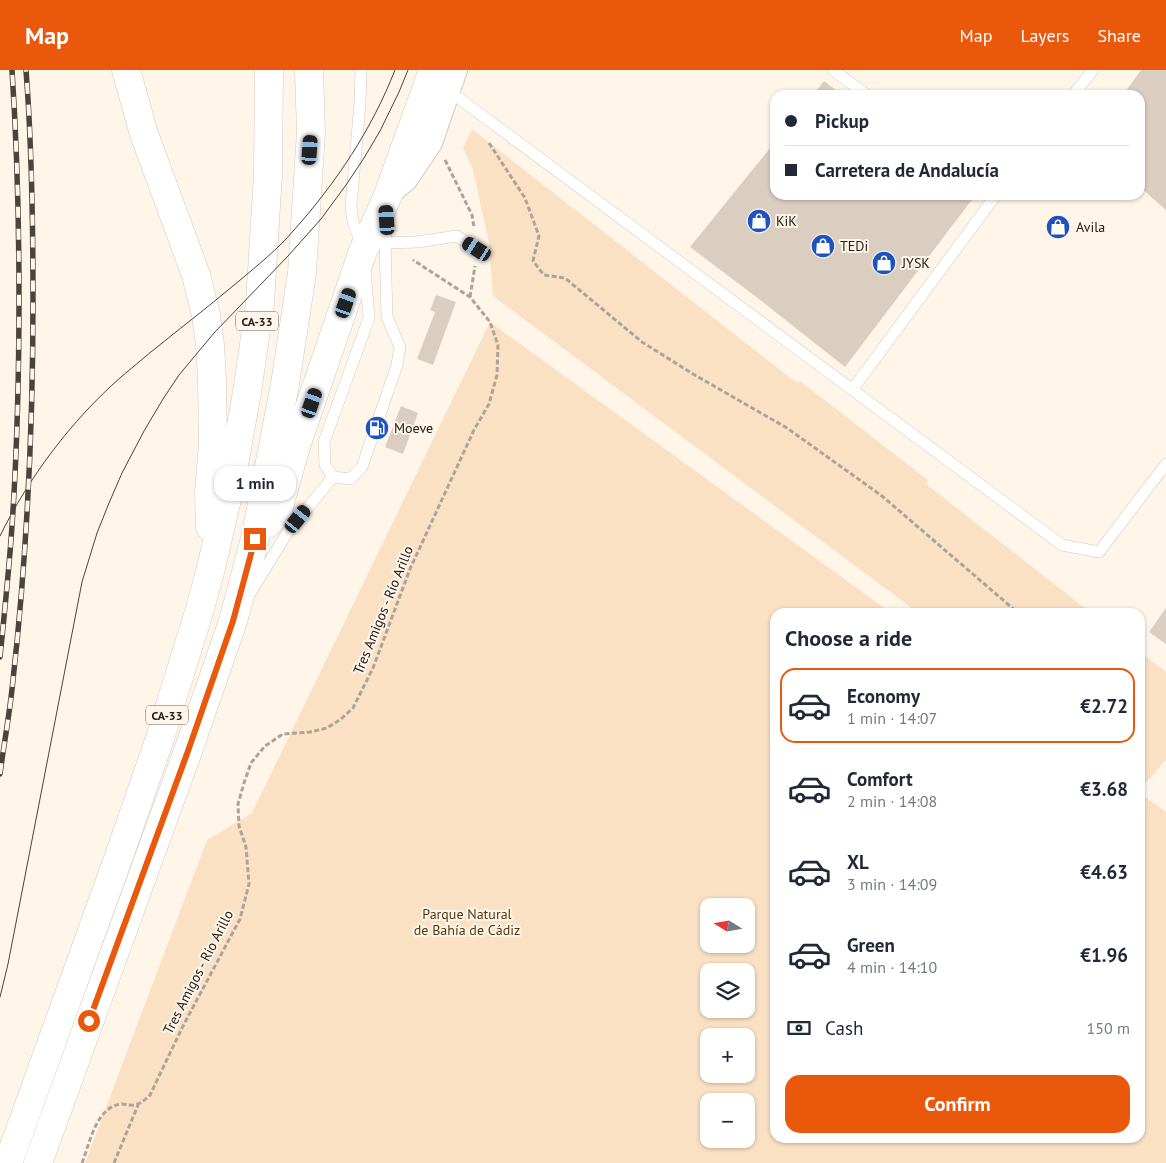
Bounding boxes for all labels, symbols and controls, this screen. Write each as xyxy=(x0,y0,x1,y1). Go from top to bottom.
text: Map xyxy=(25,20,69,51)
text: Map xyxy=(960,24,992,47)
text: Layers xyxy=(1020,24,1069,47)
text: Share xyxy=(1097,24,1141,47)
text: Pickup xyxy=(815,109,869,133)
car xyxy=(301,135,318,165)
text: Carretera de Andalucía xyxy=(815,158,999,182)
car xyxy=(378,205,395,235)
shop icon: KiK xyxy=(746,208,772,234)
place label: KiK xyxy=(776,212,797,230)
shop icon: Avila xyxy=(1045,214,1071,240)
place label: Avila xyxy=(1076,218,1105,236)
shop icon: TEDi xyxy=(810,233,836,259)
car xyxy=(460,235,493,263)
place label: TEDi xyxy=(840,237,868,255)
shop icon: JYSK xyxy=(871,250,897,276)
place label: JYSK xyxy=(901,254,930,272)
car xyxy=(334,286,357,320)
road number: CA-33 xyxy=(236,312,278,330)
car xyxy=(300,386,323,420)
fuel station icon: Moeve xyxy=(364,415,390,441)
place label: Moeve xyxy=(394,419,433,437)
callout: 1 min xyxy=(214,466,296,502)
text: 1 min xyxy=(235,473,275,493)
car xyxy=(282,503,313,535)
route end xyxy=(244,528,266,550)
street label: Tres Amigos - Río Arillo xyxy=(349,543,417,677)
text: Choose a ride xyxy=(785,624,912,652)
icon: car xyxy=(787,683,832,728)
text: Economy xyxy=(847,684,920,708)
text: €2.72 xyxy=(1080,694,1128,718)
road number: CA-33 xyxy=(146,706,188,724)
text: 1 min · 14:07 xyxy=(847,708,937,728)
icon: car xyxy=(787,766,832,811)
text: Comfort xyxy=(847,767,913,791)
text: €3.68 xyxy=(1080,777,1128,801)
text: 2 min · 14:08 xyxy=(847,791,937,811)
icon: car xyxy=(787,849,832,894)
text: XL xyxy=(847,850,869,874)
text: €4.63 xyxy=(1080,860,1128,884)
text: 3 min · 14:09 xyxy=(847,874,937,894)
north arrow xyxy=(700,898,755,952)
map controls xyxy=(700,898,755,1148)
park label: Parque Natural de Bahía de Cádiz xyxy=(414,905,520,939)
street label: Tres Amigos - Río Arillo xyxy=(159,907,237,1037)
icon: car xyxy=(787,932,832,977)
text: Green xyxy=(847,933,895,957)
text: €1.96 xyxy=(1080,943,1128,967)
text: 4 min · 14:10 xyxy=(847,957,937,977)
button: layers xyxy=(700,963,755,1018)
route start xyxy=(78,1010,100,1032)
icon: cash xyxy=(785,1014,813,1042)
text: Cash xyxy=(825,1016,863,1040)
text: 150 m xyxy=(1087,1018,1130,1038)
button: + xyxy=(700,1028,755,1083)
button: Confirm xyxy=(785,1075,1130,1133)
button: − xyxy=(700,1093,755,1148)

